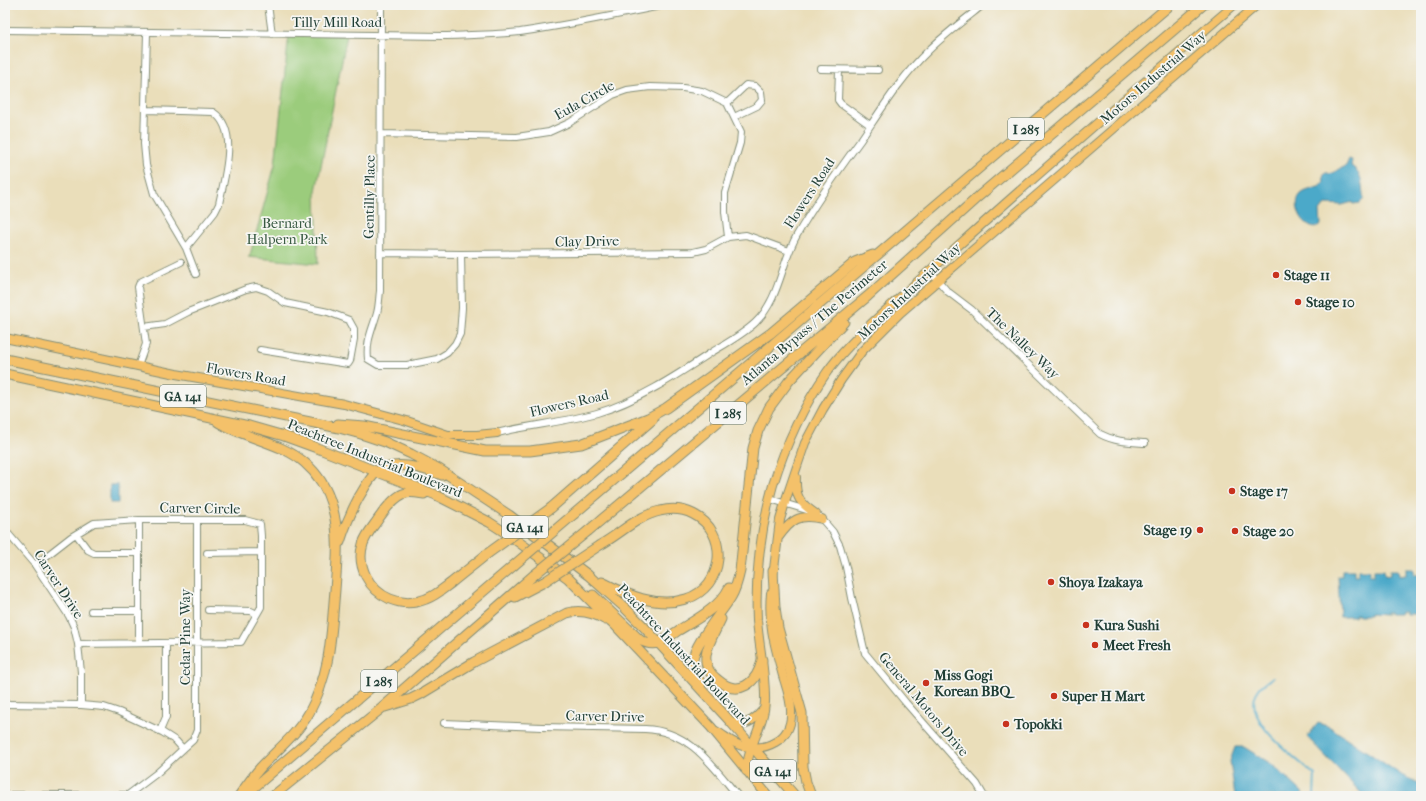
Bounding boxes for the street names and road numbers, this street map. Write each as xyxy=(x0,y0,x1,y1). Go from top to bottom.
street label: Tilly Mill Road xyxy=(292,14,382,31)
street label: Motors Industrial Way xyxy=(1097,26,1210,128)
street label: Eula Circle xyxy=(551,77,617,124)
road number: I 285 xyxy=(1008,118,1044,140)
street label: Gentilly Place xyxy=(360,155,379,239)
street label: Flowers Road xyxy=(780,155,839,232)
street label: Clay Drive xyxy=(555,232,619,251)
street label: Motors Industrial Way xyxy=(854,239,965,344)
street label: Atlanta Bypass / The Perimeter xyxy=(737,256,891,389)
street label: The Nalley Way xyxy=(982,304,1063,383)
street label: Flowers Road xyxy=(205,359,287,390)
road number: GA 141 xyxy=(160,385,206,407)
street label: Flowers Road xyxy=(528,386,611,421)
road number: I 285 xyxy=(710,402,746,424)
street label: Peachtree Industrial Boulevard xyxy=(285,416,465,502)
street label: Carver Circle xyxy=(160,499,241,518)
road number: GA 141 xyxy=(502,516,548,538)
street label: Carver Drive xyxy=(30,547,87,622)
street label: Peachtree Industrial Boulevard xyxy=(614,580,754,729)
street label: Cedar Pine Way xyxy=(177,588,194,685)
street label: General Motors Drive xyxy=(875,649,972,760)
road number: I 285 xyxy=(361,670,397,692)
street label: Carver Drive xyxy=(566,707,645,726)
road number: GA 141 xyxy=(750,760,796,782)

